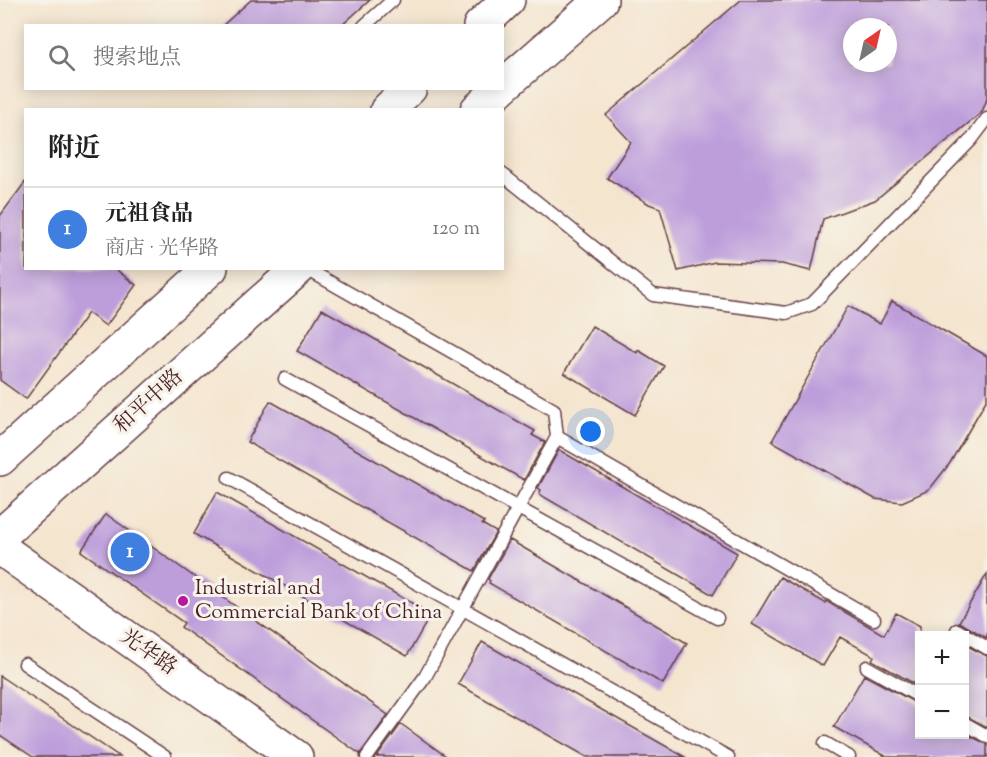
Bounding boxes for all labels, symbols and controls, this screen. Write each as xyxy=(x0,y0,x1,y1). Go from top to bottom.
north arrow xyxy=(843,18,897,72)
search box xyxy=(24,24,504,90)
icon: search xyxy=(45,41,78,74)
text: 搜索地点 xyxy=(93,43,181,75)
text: 附近 xyxy=(48,131,100,168)
text: 元祖食品 xyxy=(105,199,193,231)
text: 1 xyxy=(64,215,71,244)
text: 120 m xyxy=(432,215,480,244)
text: 商店 · 光华路 xyxy=(105,235,219,264)
street label: 和平中路 xyxy=(108,363,190,441)
your location xyxy=(576,417,605,446)
pin: 1 xyxy=(110,530,150,574)
place label: Industrial and Commercial Bank of China xyxy=(195,574,443,628)
marker: Industrial and Commercial Bank of China xyxy=(176,594,190,608)
street label: 光华路 xyxy=(114,623,182,683)
map controls xyxy=(915,631,969,739)
button: + xyxy=(915,631,969,685)
button: − xyxy=(915,685,969,739)

